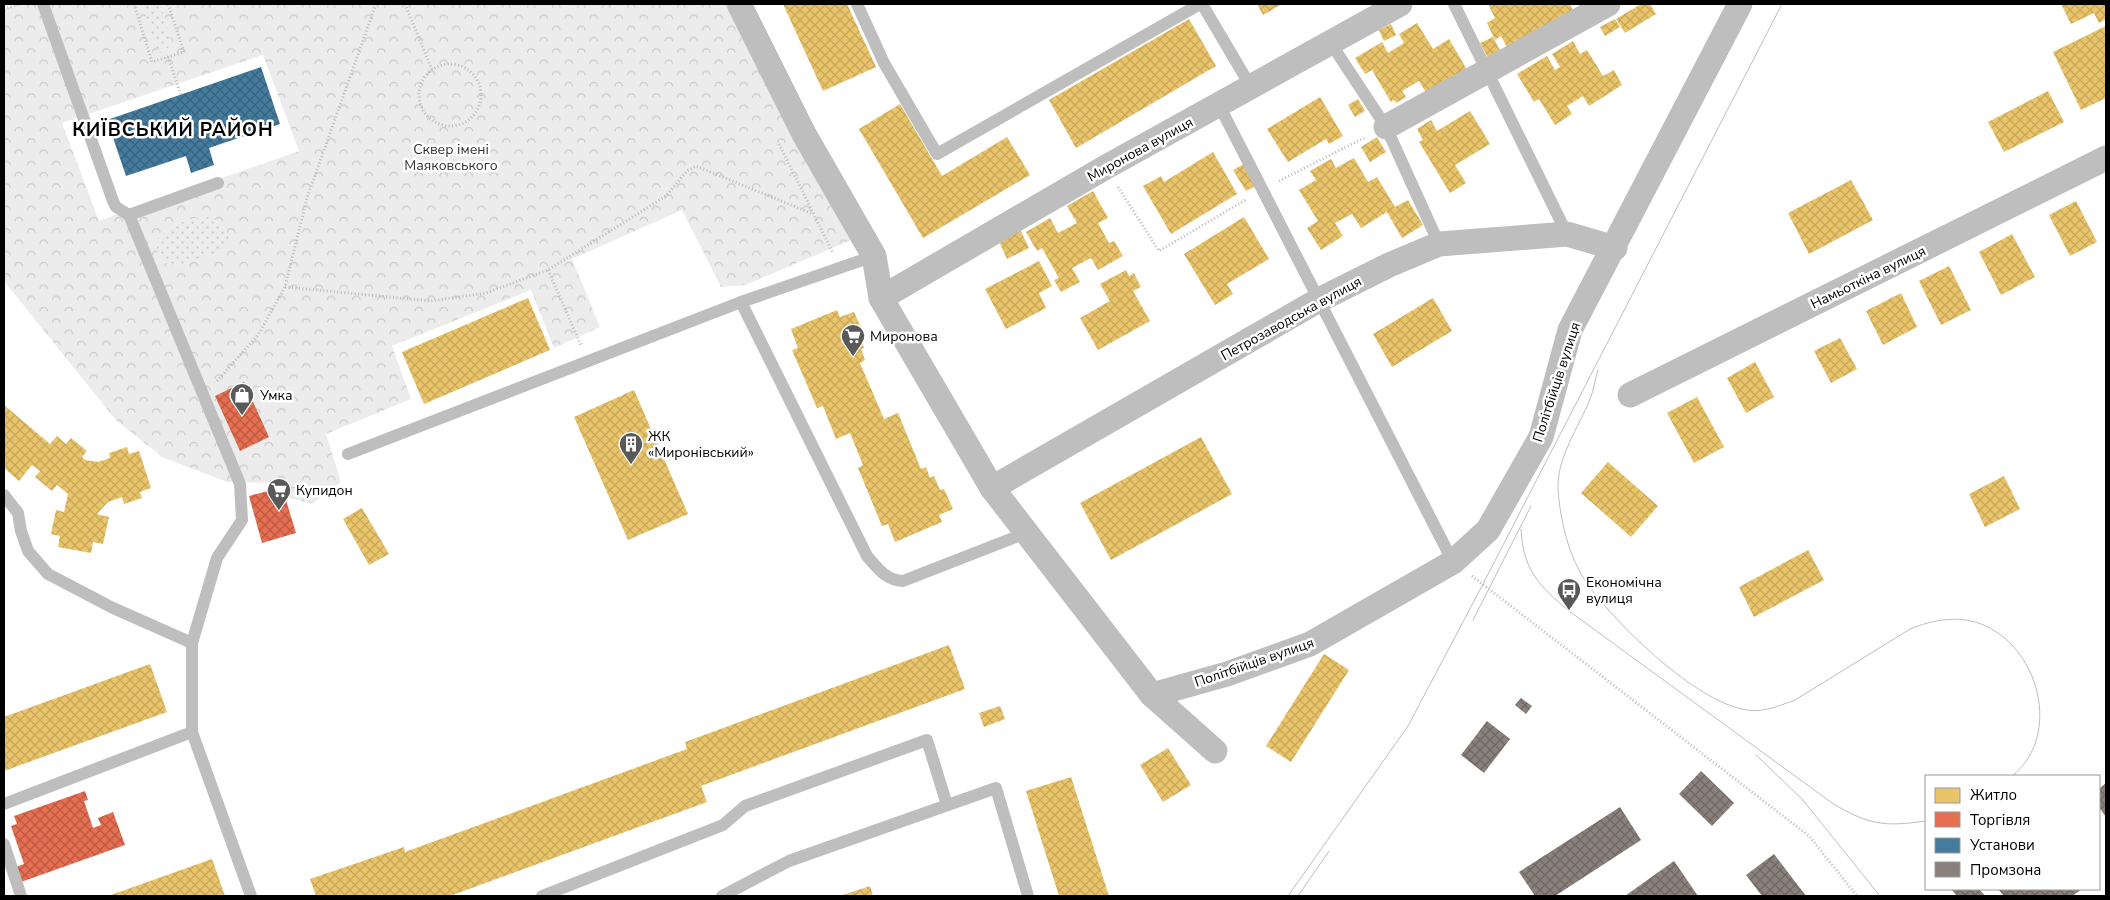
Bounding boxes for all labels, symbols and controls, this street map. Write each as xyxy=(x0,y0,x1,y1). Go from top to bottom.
street label: Миронова вулиця xyxy=(1084,113,1196,186)
district label: КИЇВСЬКИЙ РАЙОН xyxy=(72,117,274,143)
park label: Сквер імені Маяковського xyxy=(404,140,498,175)
street label: Намьоткіна вулиця xyxy=(1807,241,1929,314)
street label: Петрозаводська вулиця xyxy=(1217,272,1365,365)
street label: Політбійців вулиця xyxy=(1528,320,1585,445)
supermarket icon: Миронова xyxy=(840,323,866,357)
place label: Миронова xyxy=(870,327,938,346)
shop icon: Умка xyxy=(229,382,255,416)
place label: Умка xyxy=(259,386,292,405)
place label: ЖК «Миронівський» xyxy=(648,427,754,462)
building icon: ЖК «Миронівський» xyxy=(618,431,644,465)
supermarket icon: Купидон xyxy=(266,477,292,511)
place label: Купидон xyxy=(296,481,353,500)
place label: Економічна вулиця xyxy=(1586,573,1662,608)
bus stop icon: Економічна вулиця xyxy=(1556,577,1582,611)
street label: Політбійців вулиця xyxy=(1192,633,1316,692)
legend xyxy=(1925,775,2100,890)
text: Житло xyxy=(1970,785,2017,805)
text: Торгівля xyxy=(1970,810,2030,830)
text: Установи xyxy=(1969,835,2035,855)
text: Промзона xyxy=(1970,860,2041,880)

